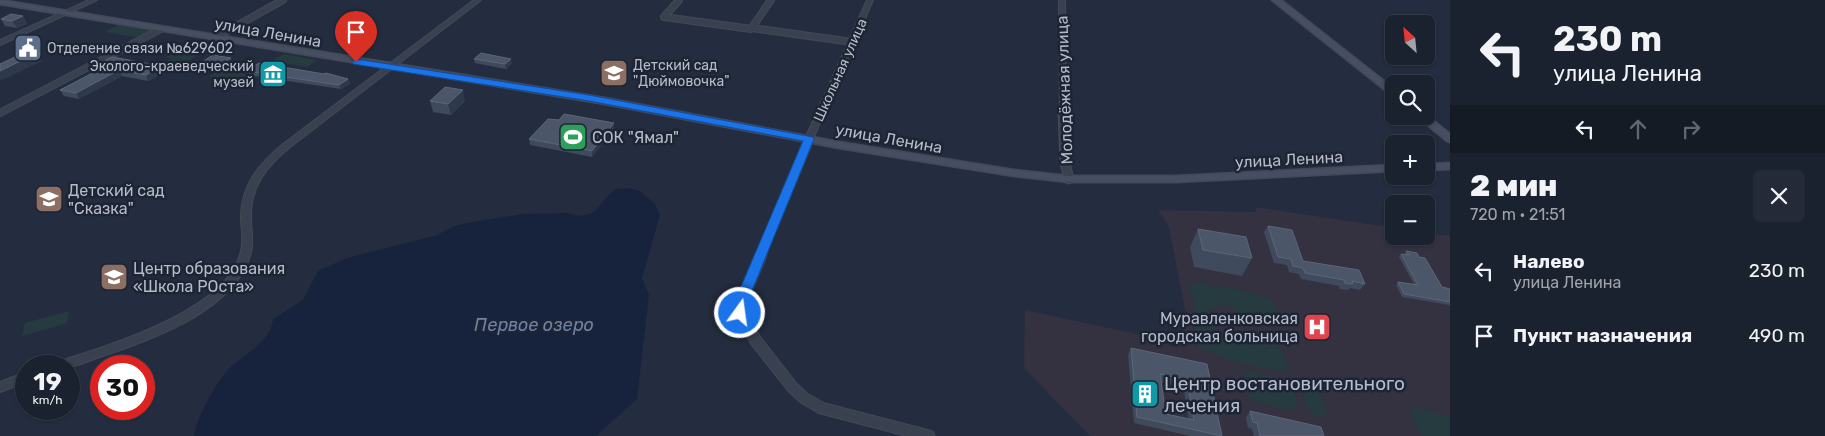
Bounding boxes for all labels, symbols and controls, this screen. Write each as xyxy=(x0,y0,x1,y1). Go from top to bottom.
pin xyxy=(335,11,377,62)
street label: улица Ленина xyxy=(213,14,323,51)
street label: Молодёжная улица xyxy=(1052,15,1077,165)
north arrow xyxy=(1385,15,1435,65)
map controls xyxy=(1385,15,1435,245)
street label: Школьная улица xyxy=(810,16,871,124)
icon: arrive xyxy=(342,18,370,46)
text: 230 m xyxy=(1553,18,1662,60)
icon: left xyxy=(1470,20,1535,85)
public building icon: Отделение связи №629602 xyxy=(13,33,43,63)
place label: Отделение связи №629602 xyxy=(47,40,233,57)
place label: Детский сад "Дюймовочка" xyxy=(633,57,729,90)
place label: Эколого-краеведческий музей xyxy=(90,58,254,91)
school or university icon: Детский сад "Дюймовочка" xyxy=(599,58,629,88)
museum icon: Эколого-краеведческий музей xyxy=(258,59,288,89)
text: улица Ленина xyxy=(1553,60,1702,87)
button: search xyxy=(1385,75,1435,125)
icon: left xyxy=(1571,115,1599,143)
icon: ahead xyxy=(1624,115,1652,143)
icon: right xyxy=(1677,115,1705,143)
street label: улица Ленина xyxy=(834,120,944,157)
sports icon: СОК "Ямал" xyxy=(558,122,588,152)
place label: СОК "Ямал" xyxy=(592,128,679,147)
button: + xyxy=(1385,135,1435,185)
street label: улица Ленина xyxy=(1234,147,1344,172)
text: 2 мин xyxy=(1470,168,1558,204)
button: close xyxy=(1753,170,1805,222)
place label: Детский сад "Сказка" xyxy=(68,181,165,218)
school or university icon: Детский сад "Сказка" xyxy=(34,184,64,214)
button: − xyxy=(1385,195,1435,245)
text: 720 m · 21:51 xyxy=(1470,205,1565,224)
text: Налево xyxy=(1513,250,1585,273)
icon: left xyxy=(1470,257,1498,285)
place label: Центр образования «Школа РОста» xyxy=(133,259,285,296)
text: 230 m xyxy=(1749,259,1805,282)
school or university icon: Центр образования «Школа РОста» xyxy=(99,262,129,292)
text: улица Ленина xyxy=(1513,273,1621,292)
position arrow xyxy=(713,286,765,338)
place label: Муравленковская городская больница xyxy=(1141,309,1298,346)
hospital icon: Муравленковская городская больница xyxy=(1302,312,1332,342)
water label: Первое озеро xyxy=(474,314,594,336)
icon: arrive xyxy=(1470,322,1498,350)
text: Пункт назначения xyxy=(1513,324,1692,347)
text: 490 m xyxy=(1748,324,1805,347)
speed limit sign: 30 xyxy=(90,355,155,420)
text: 19 xyxy=(33,367,62,396)
place label: Центр востановительного лечения xyxy=(1164,372,1405,417)
building icon: Центр востановительного лечения xyxy=(1130,379,1160,409)
text: km/h xyxy=(33,393,62,407)

